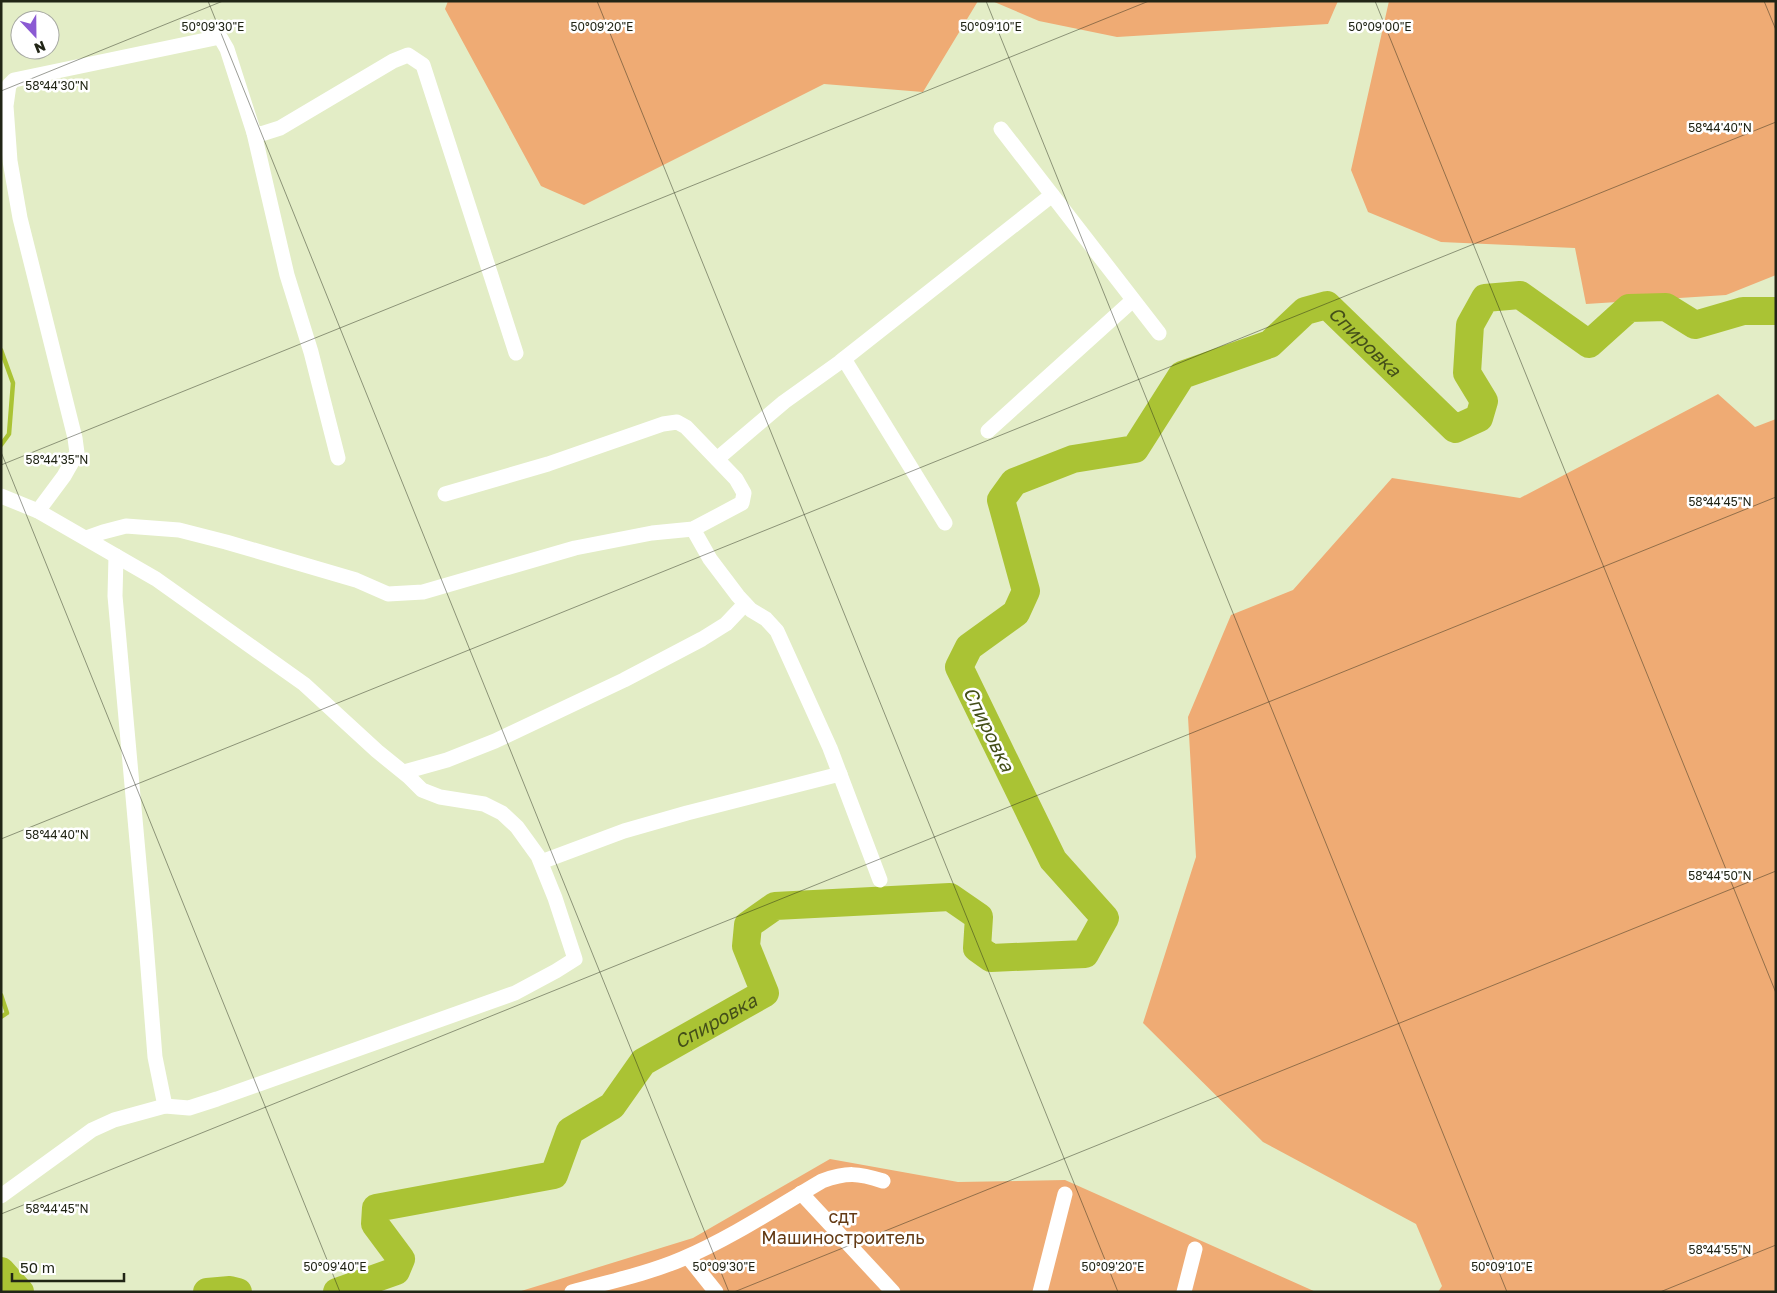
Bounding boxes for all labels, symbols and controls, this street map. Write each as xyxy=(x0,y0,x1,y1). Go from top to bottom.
north arrow xyxy=(10,10,60,60)
text: 50°09'30"E xyxy=(182,19,244,34)
text: 50°09'20"E xyxy=(571,19,633,34)
text: 50°09'10"E xyxy=(960,19,1022,34)
text: 50°09'00"E xyxy=(1348,19,1412,34)
text: N xyxy=(32,38,48,57)
text: 58°44'30"N xyxy=(25,78,89,93)
text: 58°44'40"N xyxy=(1688,120,1752,135)
water label: Спировка xyxy=(1324,301,1407,382)
text: 58°44'35"N xyxy=(26,452,88,467)
text: 58°44'45"N xyxy=(1688,494,1752,509)
water label: Спировка xyxy=(959,683,1020,776)
text: 58°44'40"N xyxy=(25,827,89,842)
text: 58°44'50"N xyxy=(1688,868,1752,883)
water label: Спировка xyxy=(670,988,762,1053)
text: 58°44'45"N xyxy=(25,1201,89,1216)
park label: сдт Машиностроитель xyxy=(761,1205,925,1248)
text: 58°44'55"N xyxy=(1689,1242,1751,1257)
scale bar xyxy=(12,1250,125,1282)
text: 50 m xyxy=(20,1258,55,1276)
text: 50°09'40"E xyxy=(303,1259,367,1274)
text: 50°09'30"E xyxy=(693,1259,755,1274)
text: 50°09'20"E xyxy=(1082,1259,1144,1274)
text: 50°09'10"E xyxy=(1471,1259,1533,1274)

